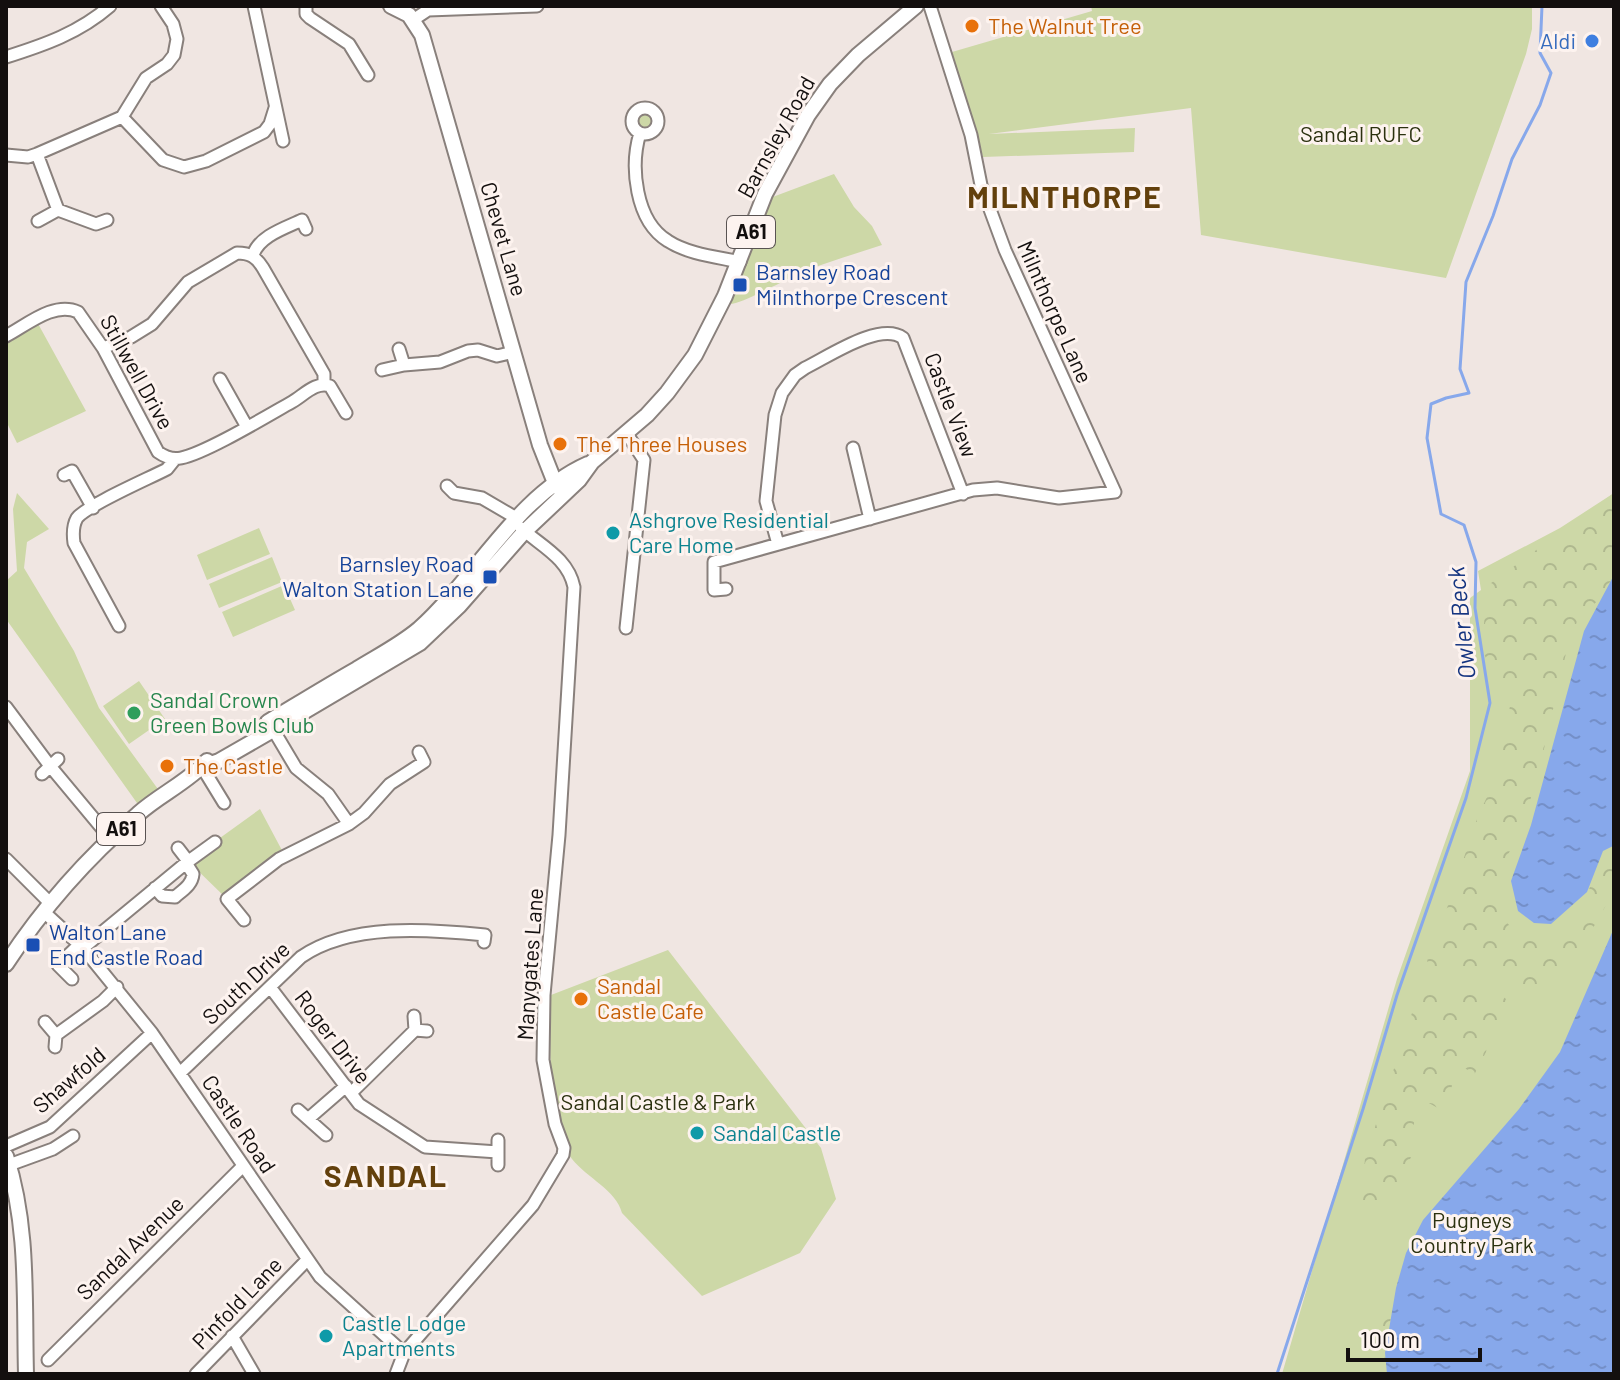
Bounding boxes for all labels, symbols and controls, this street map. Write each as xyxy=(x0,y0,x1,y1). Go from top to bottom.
place label: The Walnut Tree xyxy=(988,12,1142,38)
marker: The Walnut Tree xyxy=(963,17,981,35)
place label: Aldi xyxy=(1540,27,1576,53)
marker: Aldi xyxy=(1583,32,1601,50)
street label: Barnsley Road xyxy=(731,71,819,202)
park label: Sandal RUFC xyxy=(1300,120,1422,146)
district label: MILNTHORPE xyxy=(967,178,1163,214)
street label: Chevet Lane xyxy=(476,179,534,299)
road number: A61 xyxy=(727,216,775,248)
street label: Milnthorpe Lane xyxy=(1013,236,1099,387)
place label: Barnsley Road Milnthorpe Crescent xyxy=(756,258,948,309)
marker: Barnsley Road Milnthorpe Crescent xyxy=(731,276,749,294)
street label: Stillwell Drive xyxy=(96,310,180,434)
street label: Castle View xyxy=(920,349,984,461)
place label: The Three Houses xyxy=(576,430,747,456)
marker: The Three Houses xyxy=(551,435,569,453)
place label: Ashgrove Residential Care Home xyxy=(629,506,829,557)
marker: Ashgrove Residential Care Home xyxy=(604,524,622,542)
place label: Barnsley Road Walton Station Lane xyxy=(282,550,474,601)
water label: Owler Beck xyxy=(1440,565,1481,681)
marker: Barnsley Road Walton Station Lane xyxy=(481,568,499,586)
place label: Sandal Crown Green Bowls Club xyxy=(150,686,315,737)
marker: Sandal Crown Green Bowls Club xyxy=(125,704,143,722)
place label: The Castle xyxy=(183,752,283,778)
marker: The Castle xyxy=(158,757,176,775)
road number: A61 xyxy=(97,813,145,845)
street label: Manygates Lane xyxy=(511,887,547,1041)
place label: Walton Lane End Castle Road xyxy=(49,918,203,969)
street label: South Drive xyxy=(196,935,294,1029)
marker: Walton Lane End Castle Road xyxy=(24,936,42,954)
place label: Sandal Castle Cafe xyxy=(597,972,704,1023)
street label: Roger Drive xyxy=(290,985,377,1088)
marker: Sandal Castle Cafe xyxy=(572,990,590,1008)
street label: Shawfold xyxy=(27,1041,110,1118)
street label: Castle Road xyxy=(198,1069,282,1177)
park label: Sandal Castle & Park xyxy=(561,1088,755,1114)
place label: Sandal Castle xyxy=(713,1119,841,1145)
marker: Sandal Castle xyxy=(688,1124,706,1142)
district label: SANDAL xyxy=(324,1157,448,1193)
street label: Sandal Avenue xyxy=(70,1190,188,1305)
park label: Pugneys Country Park xyxy=(1410,1206,1534,1257)
street label: Pinfold Lane xyxy=(186,1251,287,1354)
place label: Castle Lodge Apartments xyxy=(342,1309,466,1360)
scale bar xyxy=(1348,1312,1480,1362)
text: 100 m xyxy=(1360,1324,1420,1353)
marker: Castle Lodge Apartments xyxy=(317,1327,335,1345)

